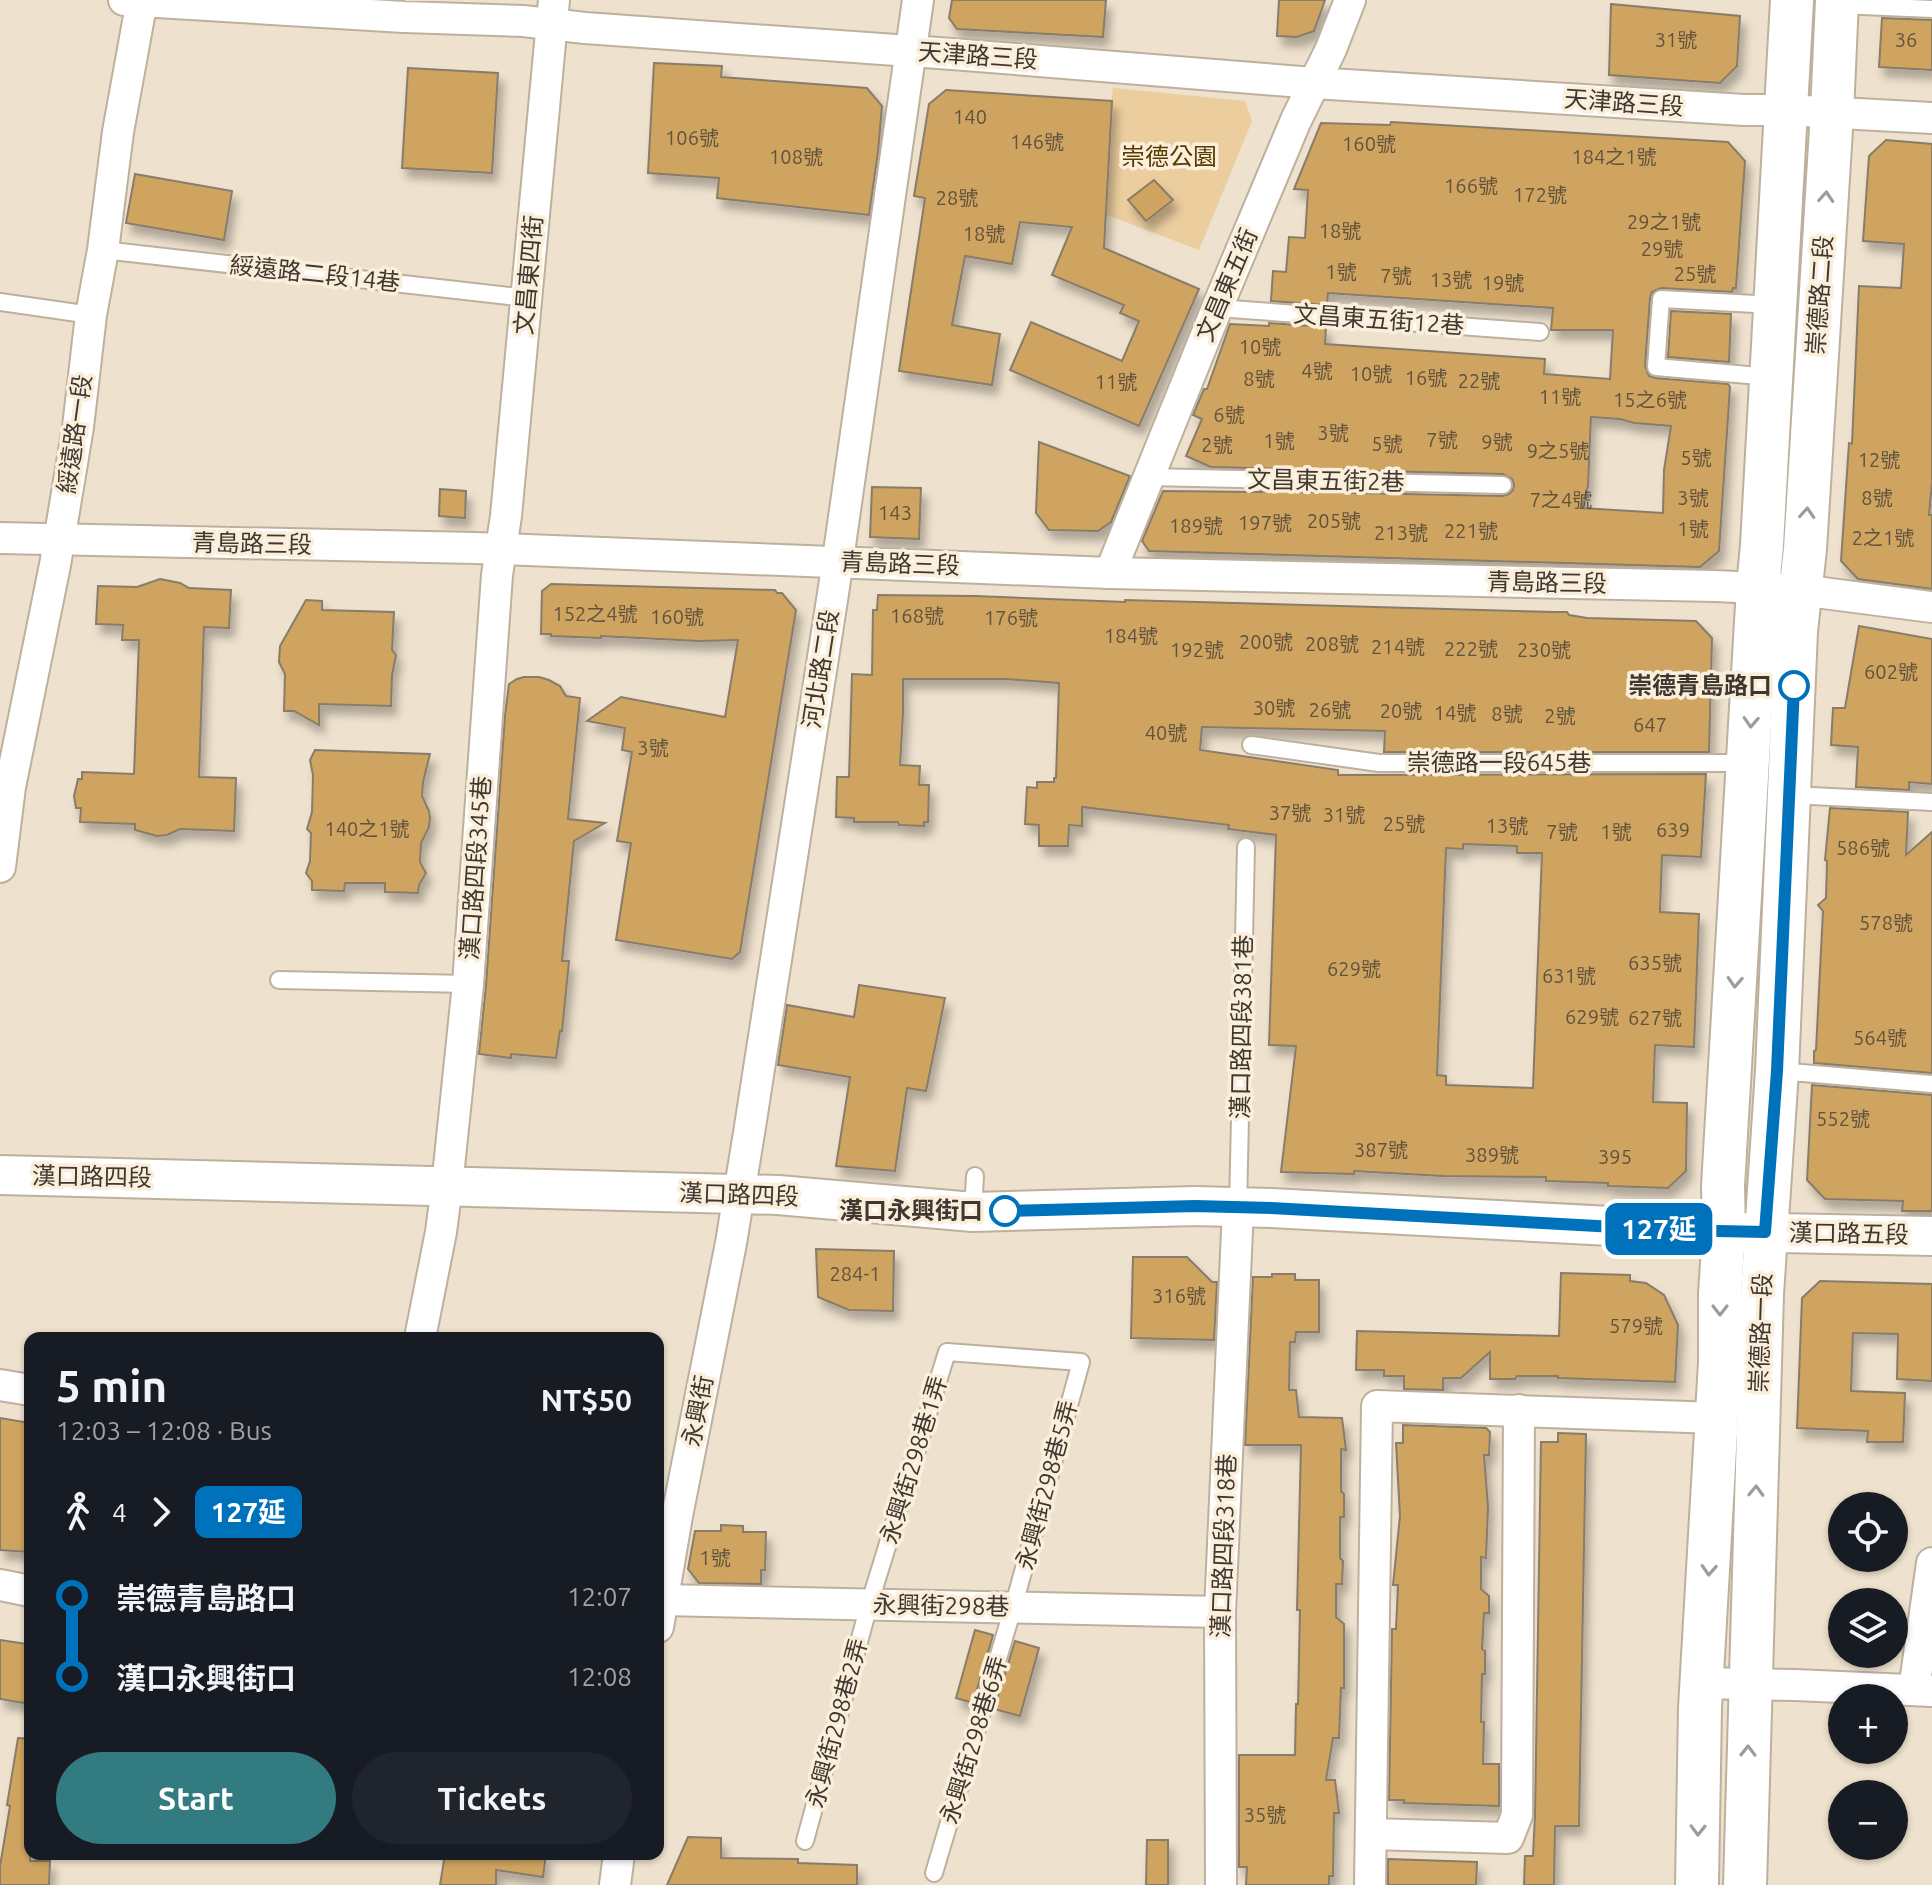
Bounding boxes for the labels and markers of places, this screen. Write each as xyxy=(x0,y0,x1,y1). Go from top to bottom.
marker: 崇德青島路口 xyxy=(1779,671,1809,701)
place label: 崇德青島路口 xyxy=(1628,672,1772,699)
marker: 漢口永興街口 xyxy=(990,1196,1020,1226)
place label: 漢口永興街口 xyxy=(839,1197,983,1224)

